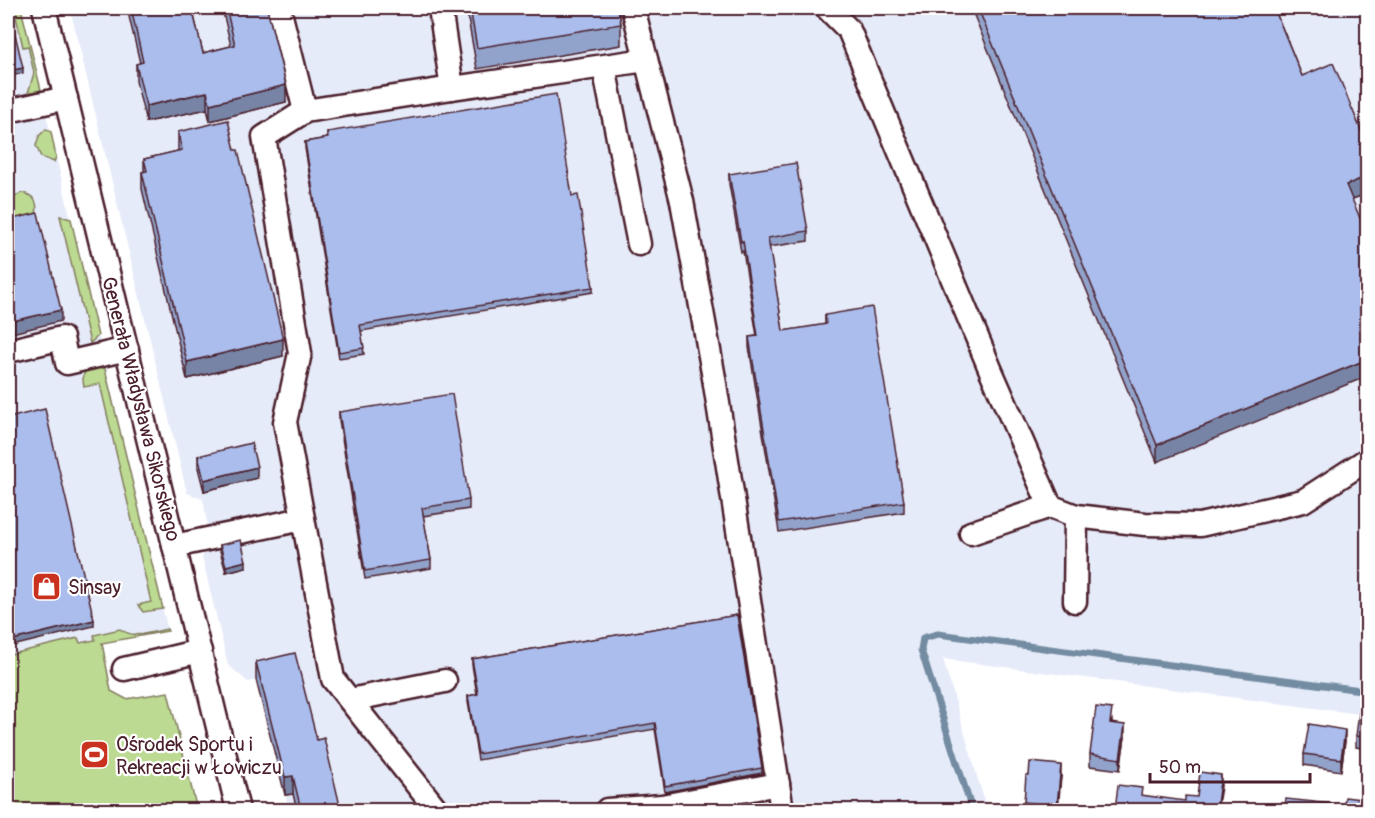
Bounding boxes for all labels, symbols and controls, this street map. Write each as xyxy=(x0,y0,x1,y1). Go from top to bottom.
street label: Generała Władysława Sikorskiego xyxy=(96,274,186,544)
shop icon: Sinsay xyxy=(31,571,63,603)
place label: Sinsay xyxy=(68,575,121,600)
place label: Ośrodek Sportu i Rekreacji w Łowiczu xyxy=(116,732,282,780)
sports icon: Ośrodek Sportu i Rekreacji w Łowiczu xyxy=(79,739,111,771)
scale bar xyxy=(1150,746,1310,784)
text: 50 m xyxy=(1159,756,1201,779)

